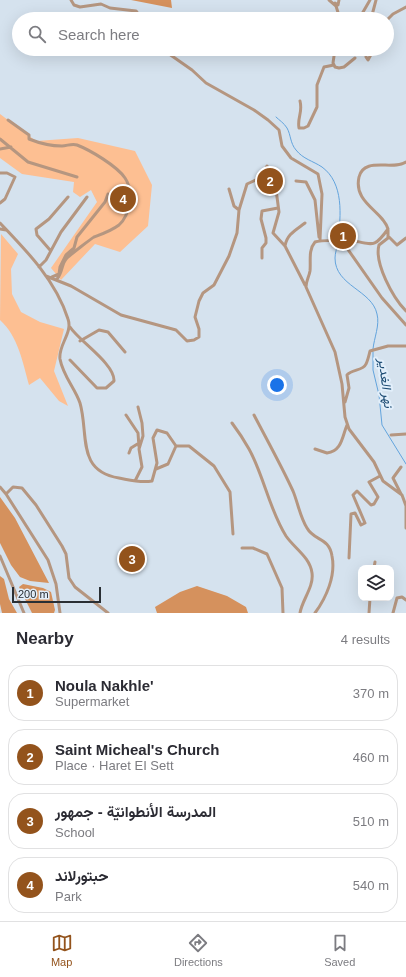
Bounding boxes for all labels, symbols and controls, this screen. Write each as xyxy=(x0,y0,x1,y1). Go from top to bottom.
search box xyxy=(12,12,394,56)
icon: search xyxy=(26,23,48,45)
text: Search here xyxy=(58,26,140,43)
pin: 2 xyxy=(257,166,283,196)
pin: 4 xyxy=(110,184,136,214)
pin: 1 xyxy=(330,221,356,251)
water label: نهر الغدير xyxy=(374,357,397,410)
your location xyxy=(267,375,287,395)
pin: 3 xyxy=(119,544,145,574)
map controls xyxy=(358,565,394,601)
button: layers xyxy=(358,565,394,601)
scale bar xyxy=(12,585,101,604)
text: 200 m xyxy=(18,588,49,600)
text: Nearby xyxy=(16,629,74,648)
text: 4 results xyxy=(341,632,390,647)
text: Noula Nakhle' xyxy=(55,677,154,694)
text: 1 xyxy=(26,686,34,701)
text: 370 m xyxy=(353,686,389,701)
text: Supermarket xyxy=(55,694,129,709)
text: Saint Micheal's Church xyxy=(55,741,219,758)
text: 2 xyxy=(26,750,34,765)
text: 460 m xyxy=(353,750,389,765)
text: Place · Haret EI Sett xyxy=(55,758,174,773)
text: المدرسة الأنطوانيّة - جمهور xyxy=(55,803,216,820)
text: 3 xyxy=(26,814,34,829)
text: 510 m xyxy=(353,814,389,829)
text: School xyxy=(55,825,95,840)
text: حبتورلاند xyxy=(55,867,108,884)
text: 4 xyxy=(26,878,34,893)
text: 540 m xyxy=(353,878,389,893)
text: Park xyxy=(55,889,82,904)
tab: Map xyxy=(51,932,73,968)
tab: Directions xyxy=(174,932,223,968)
tab: Saved xyxy=(324,932,355,968)

